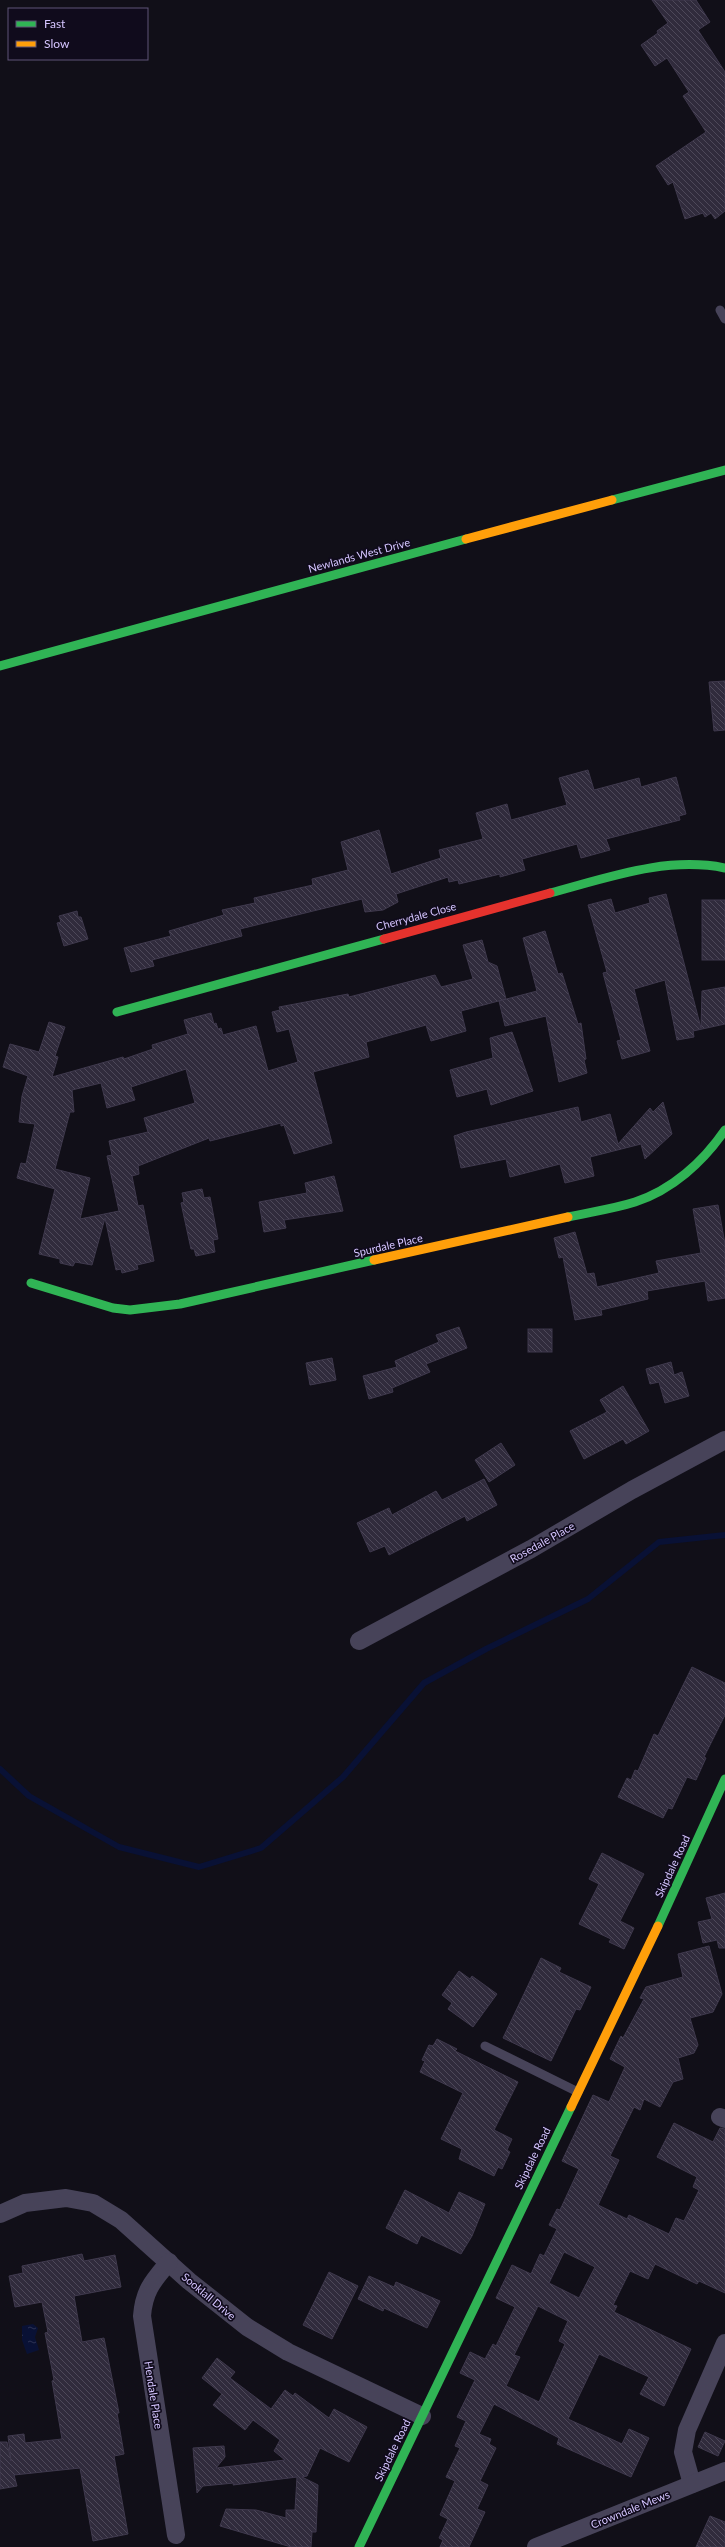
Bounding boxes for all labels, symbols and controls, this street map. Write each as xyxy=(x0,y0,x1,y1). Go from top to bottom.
legend xyxy=(8,8,148,60)
text: Fast xyxy=(44,16,66,31)
text: Slow xyxy=(44,36,70,51)
street label: Newlands West Drive xyxy=(307,535,411,575)
street label: Cherrydale Close xyxy=(375,899,458,933)
street label: Spurdale Place xyxy=(352,1231,424,1259)
street label: Rosedale Place xyxy=(507,1519,577,1565)
street label: Skipdale Road xyxy=(652,1833,692,1899)
street label: Skipdale Road xyxy=(511,2125,553,2191)
street label: Sooklall Drive xyxy=(179,2270,239,2322)
street label: Hendale Place xyxy=(142,2360,166,2430)
street label: Skipdale Road xyxy=(371,2417,413,2483)
street label: Crowndale Mews xyxy=(589,2487,672,2531)

